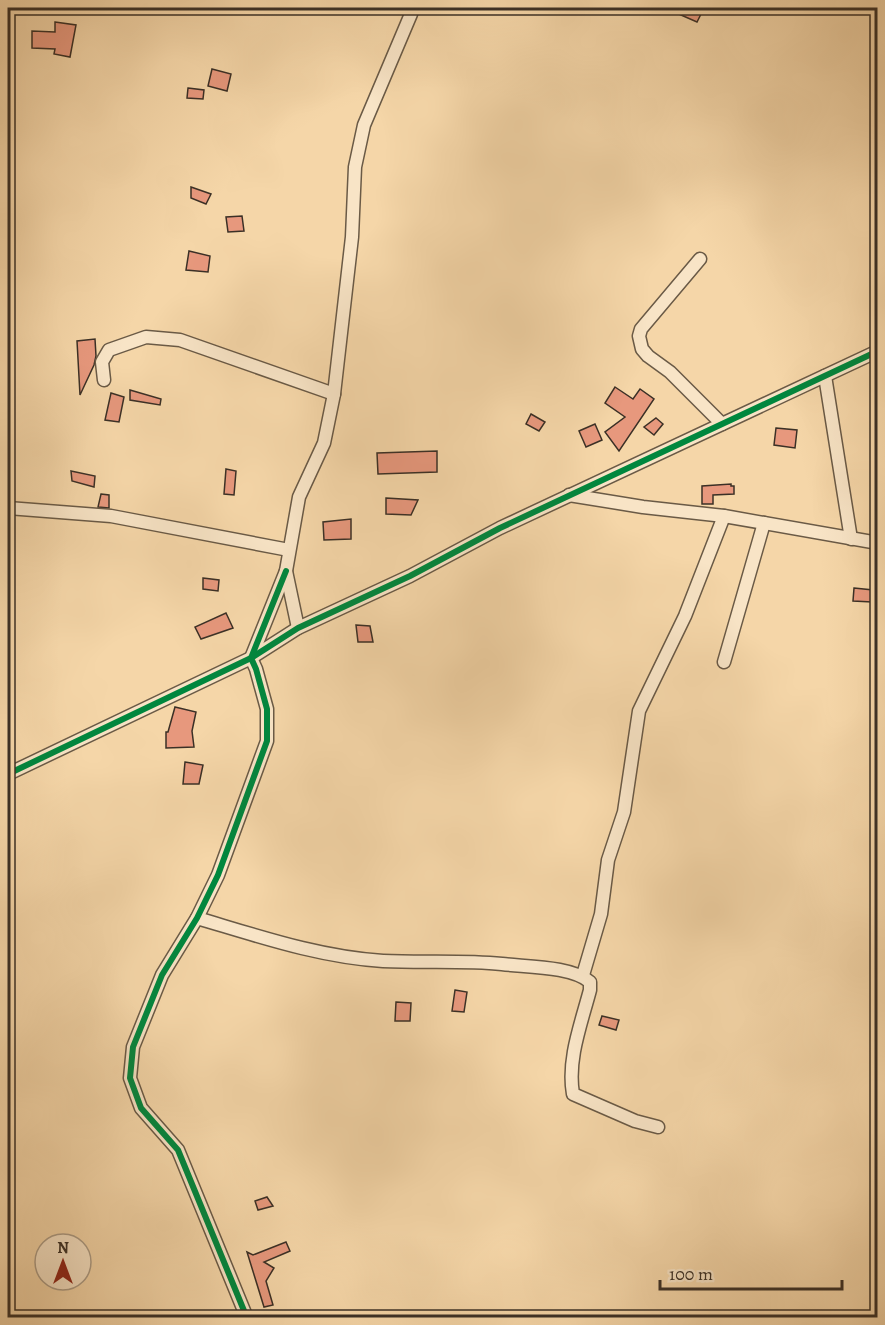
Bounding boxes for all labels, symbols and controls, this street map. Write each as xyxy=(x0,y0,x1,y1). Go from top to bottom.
north arrow xyxy=(33,1232,93,1292)
text: N xyxy=(57,1237,69,1259)
scale bar xyxy=(660,1253,842,1291)
text: 100 m xyxy=(669,1262,713,1286)

